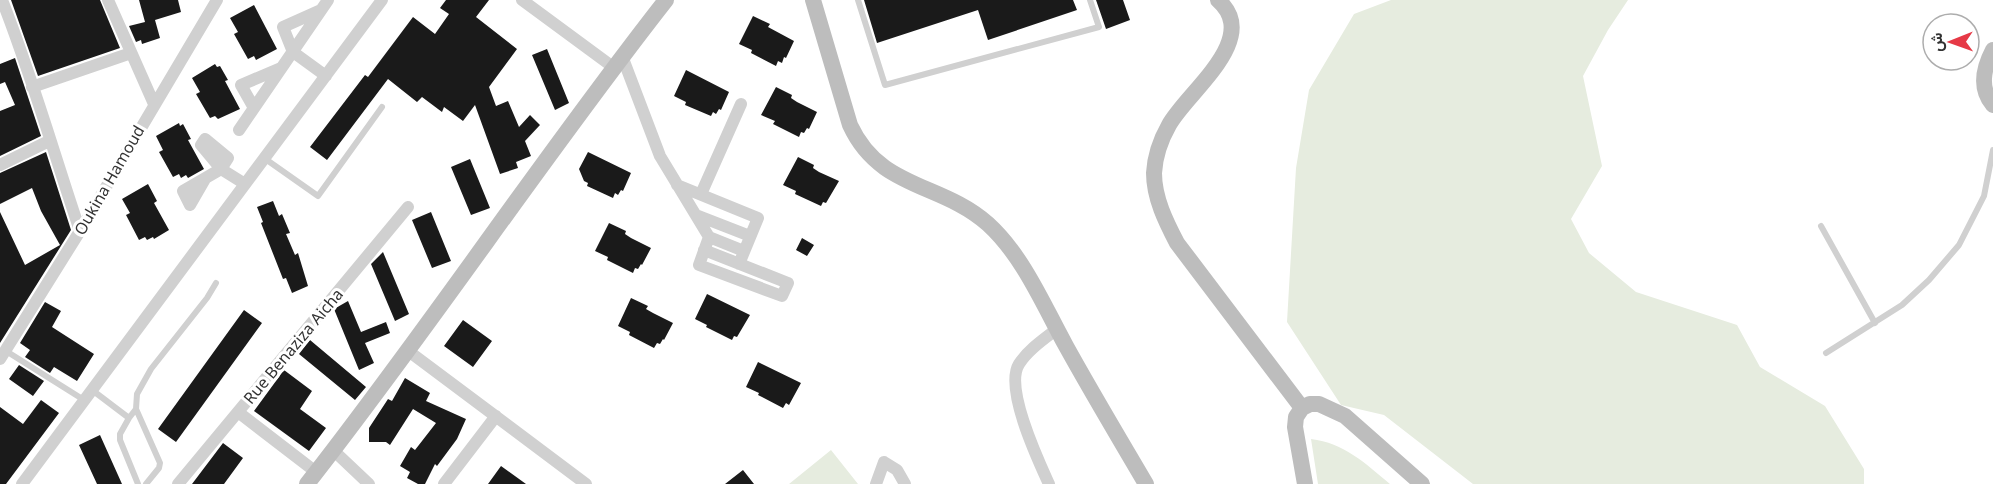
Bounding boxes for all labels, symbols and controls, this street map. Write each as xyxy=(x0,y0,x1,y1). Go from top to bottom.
north arrow xyxy=(1921,12,1981,72)
text: ش xyxy=(1925,32,1947,52)
street label: Oukina Hamoud xyxy=(69,121,149,239)
street label: Rue Benaziza Aicha xyxy=(238,284,348,408)

